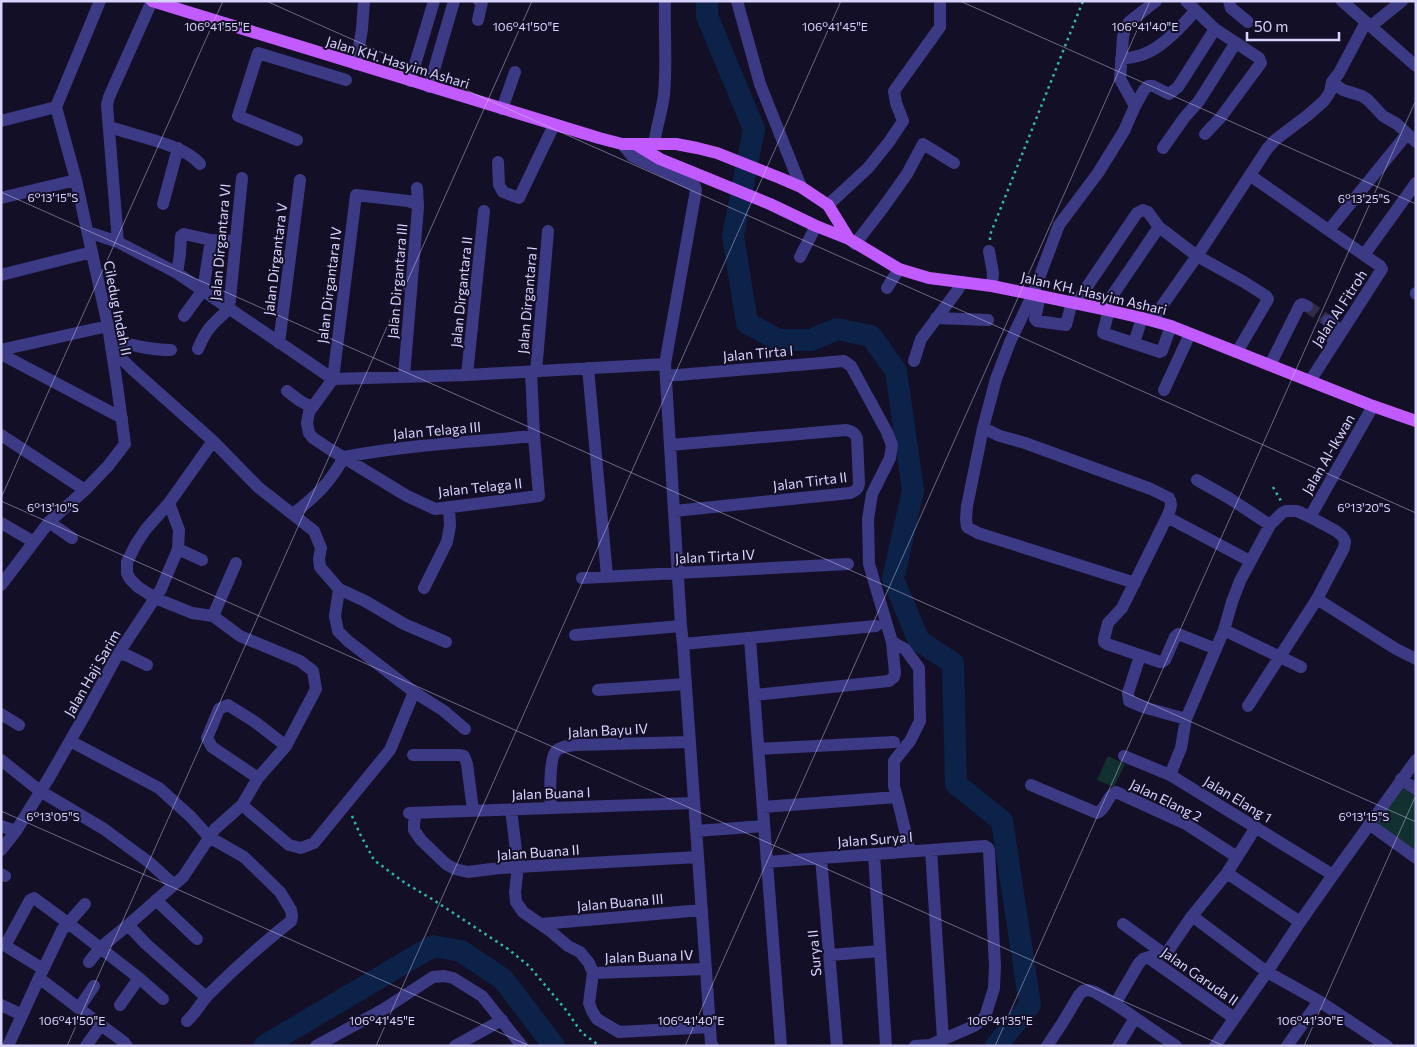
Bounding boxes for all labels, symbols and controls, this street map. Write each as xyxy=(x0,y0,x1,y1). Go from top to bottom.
scale bar xyxy=(1247,10,1340,42)
text: 50 m xyxy=(1254,17,1288,35)
text: 106°41'55"E xyxy=(184,19,250,33)
text: 106°41'50"E xyxy=(493,19,559,33)
text: 106°41'45"E xyxy=(802,19,868,33)
text: 106°41'40"E xyxy=(1112,19,1178,33)
street label: Jalan KH. Hasyim Ashari xyxy=(324,32,472,92)
street label: Jalan Dirgantara VI xyxy=(206,183,234,301)
text: 6°13'15"S xyxy=(28,190,78,204)
text: 6°13'25"S xyxy=(1338,191,1390,205)
street label: Jalan Dirgantara V xyxy=(260,201,290,316)
street label: Jalan Dirgantara III xyxy=(383,223,411,339)
street label: Jalan Dirgantara IV xyxy=(313,225,345,344)
street label: Jalan Dirgantara II xyxy=(447,236,475,348)
street label: Jalan Dirgantara I xyxy=(514,246,540,354)
street label: Ciledug Indah II xyxy=(100,259,136,357)
street label: Jalan Al Fitroh xyxy=(1308,266,1370,350)
street label: Jalan KH. Hasyim Ashari xyxy=(1019,268,1169,318)
street label: Jalan Tirta I xyxy=(722,341,794,365)
street label: Jalan Al-Ikwan xyxy=(1298,411,1358,497)
street label: Jalan Telaga III xyxy=(392,418,482,442)
street label: Jalan Tirta II xyxy=(772,468,848,494)
street label: Jalan Telaga II xyxy=(437,474,523,500)
text: 6°13'10"S xyxy=(27,500,79,514)
text: 6°13'20"S xyxy=(1337,500,1391,514)
street label: Jalan Tirta IV xyxy=(674,545,756,567)
street label: Jalan Haji Sarim xyxy=(60,626,124,720)
street label: Jalan Bayu IV xyxy=(567,719,649,741)
street label: Jalan Elang 1 xyxy=(1201,772,1275,826)
street label: Jalan Elang 2 xyxy=(1127,775,1205,825)
street label: Jalan Buana I xyxy=(511,783,591,803)
text: 6°13'05"S xyxy=(26,809,80,823)
text: 6°13'15"S xyxy=(1339,809,1389,823)
street label: Jalan Surya I xyxy=(837,828,913,850)
street label: Jalan Buana II xyxy=(496,841,580,863)
street label: Jalan Buana III xyxy=(576,890,664,914)
street label: Surya II xyxy=(804,929,824,977)
street label: Jalan Garuda II xyxy=(1158,943,1242,1009)
street label: Jalan Buana IV xyxy=(604,946,694,966)
text: 106°41'50"E xyxy=(39,1013,105,1027)
text: 106°41'45"E xyxy=(349,1013,415,1027)
text: 106°41'40"E xyxy=(658,1013,724,1027)
text: 106°41'35"E xyxy=(967,1013,1033,1027)
text: 106°41'30"E xyxy=(1277,1013,1343,1027)

